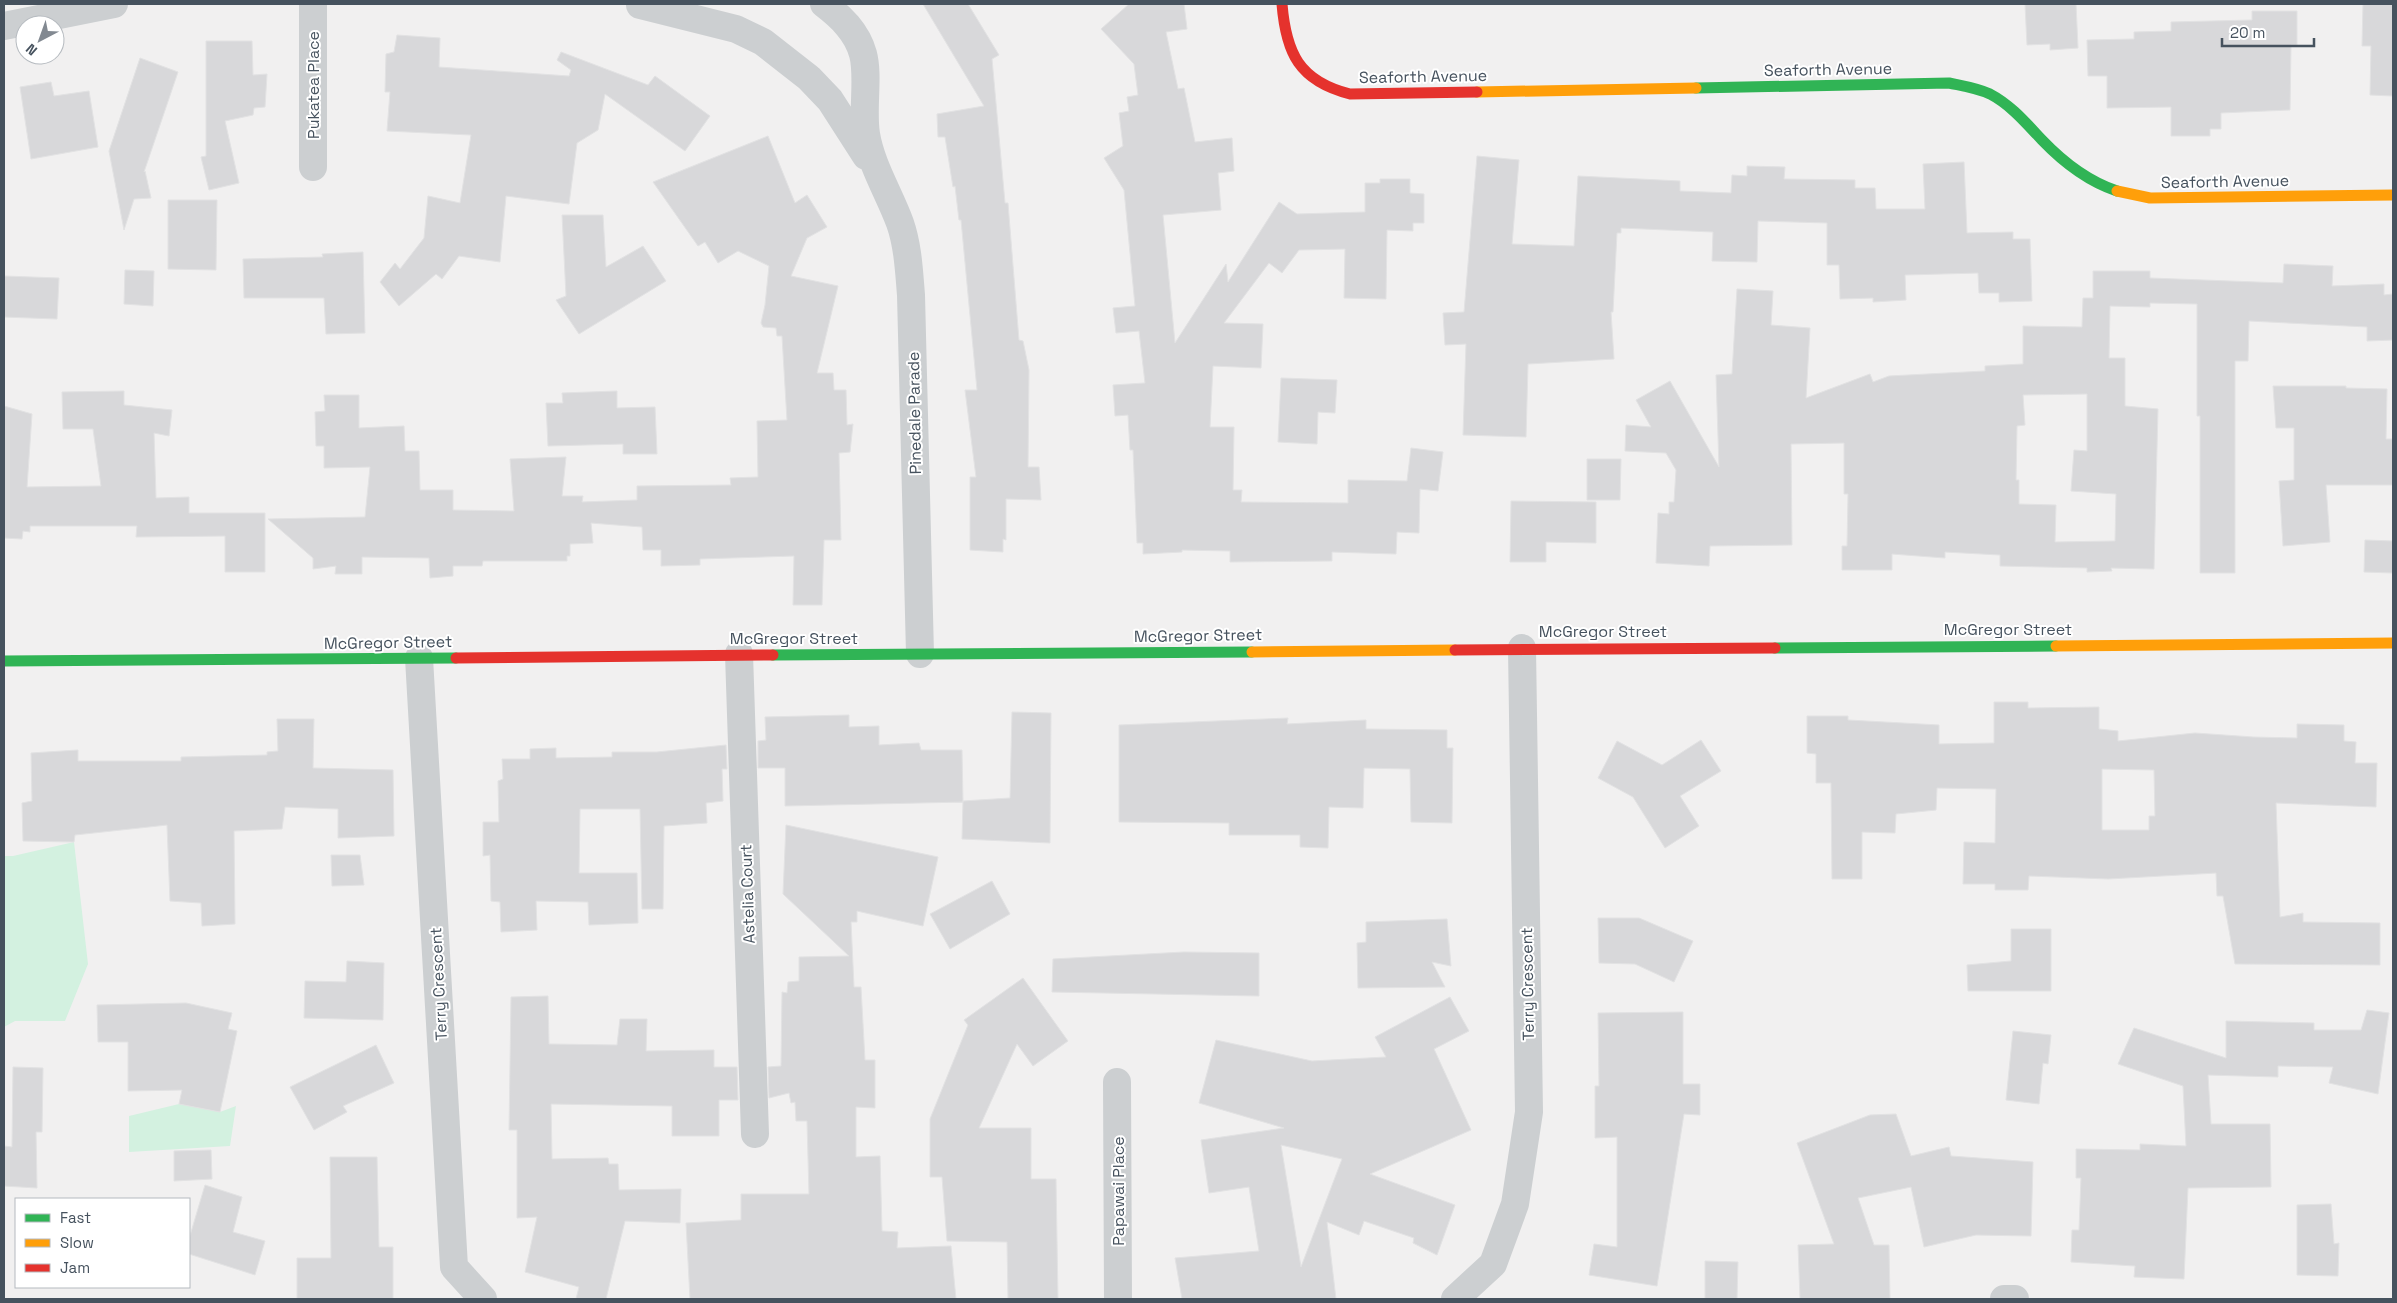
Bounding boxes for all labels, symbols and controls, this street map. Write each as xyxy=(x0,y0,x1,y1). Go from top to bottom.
north arrow xyxy=(15,15,65,65)
scale bar xyxy=(2222,15,2314,47)
text: 20 m xyxy=(2230,23,2265,42)
street label: Pukatea Place xyxy=(303,31,324,139)
text: N xyxy=(22,40,41,60)
street label: Seaforth Avenue xyxy=(1764,58,1892,81)
street label: Seaforth Avenue xyxy=(1359,65,1487,88)
street label: Seaforth Avenue xyxy=(2161,170,2289,193)
street label: Pinedale Parade xyxy=(903,351,926,475)
street label: McGregor Street xyxy=(1944,619,2072,640)
street label: McGregor Street xyxy=(1539,621,1667,642)
street label: McGregor Street xyxy=(1134,624,1262,647)
street label: McGregor Street xyxy=(730,628,858,649)
street label: McGregor Street xyxy=(324,631,452,654)
street label: Astelia Court xyxy=(735,844,760,944)
street label: Terry Crescent xyxy=(425,927,452,1041)
street label: Terry Crescent xyxy=(1516,927,1539,1041)
street label: Papawai Place xyxy=(1108,1136,1129,1246)
legend xyxy=(15,1198,190,1288)
text: Fast xyxy=(60,1208,91,1227)
text: Slow xyxy=(60,1233,94,1252)
text: Jam xyxy=(60,1258,90,1277)

